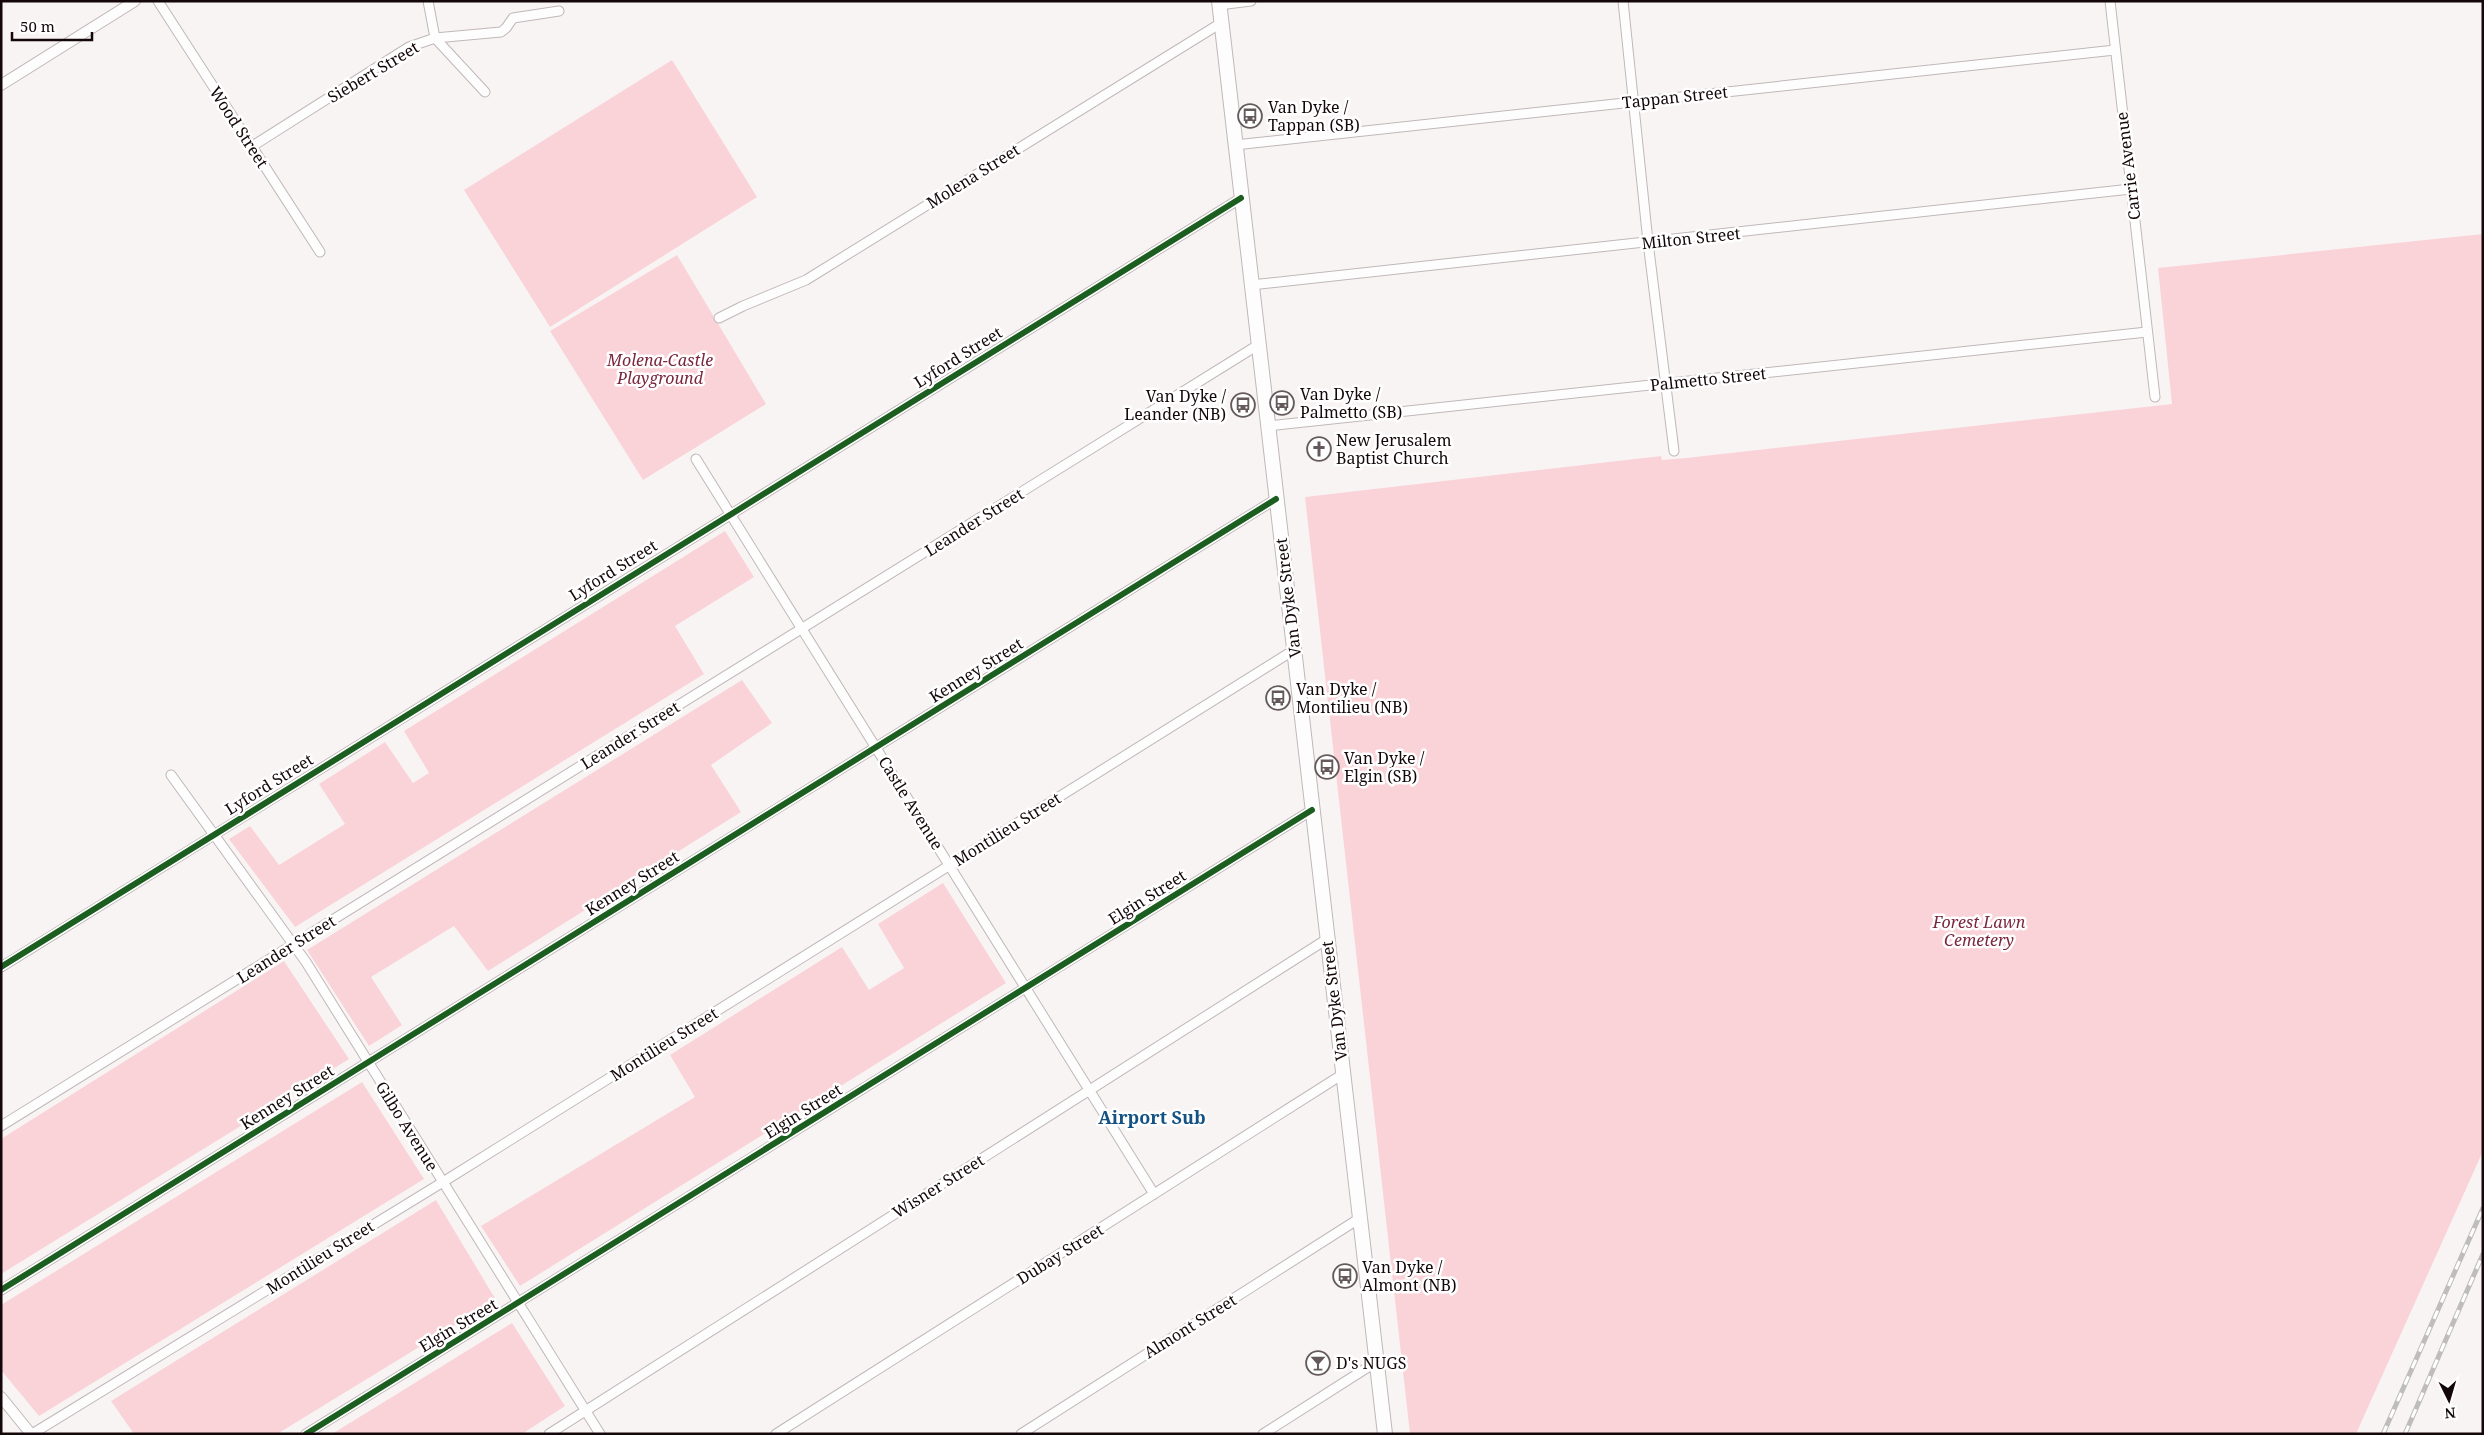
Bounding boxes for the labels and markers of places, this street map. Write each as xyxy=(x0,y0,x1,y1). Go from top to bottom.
place label: Van Dyke / Tappan (SB) xyxy=(1268,96,1360,136)
bus stop icon: Van Dyke / Tappan (SB) xyxy=(1237,103,1263,129)
place label: Van Dyke / Palmetto (SB) xyxy=(1300,383,1402,423)
place label: Van Dyke / Leander (NB) xyxy=(1124,385,1226,425)
bus stop icon: Van Dyke / Palmetto (SB) xyxy=(1269,390,1295,416)
bus stop icon: Van Dyke / Leander (NB) xyxy=(1230,392,1256,418)
place label: New Jerusalem Baptist Church xyxy=(1336,429,1452,469)
church icon: New Jerusalem Baptist Church xyxy=(1306,436,1332,462)
place label: Van Dyke / Montilieu (NB) xyxy=(1296,678,1408,718)
bus stop icon: Van Dyke / Montilieu (NB) xyxy=(1265,685,1291,711)
place label: Van Dyke / Elgin (SB) xyxy=(1344,747,1425,787)
bus stop icon: Van Dyke / Elgin (SB) xyxy=(1314,754,1340,780)
place label: Van Dyke / Almont (NB) xyxy=(1362,1256,1456,1296)
bus stop icon: Van Dyke / Almont (NB) xyxy=(1332,1263,1358,1289)
bar icon: D's NUGS xyxy=(1305,1350,1331,1376)
place label: D's NUGS xyxy=(1336,1352,1406,1374)

